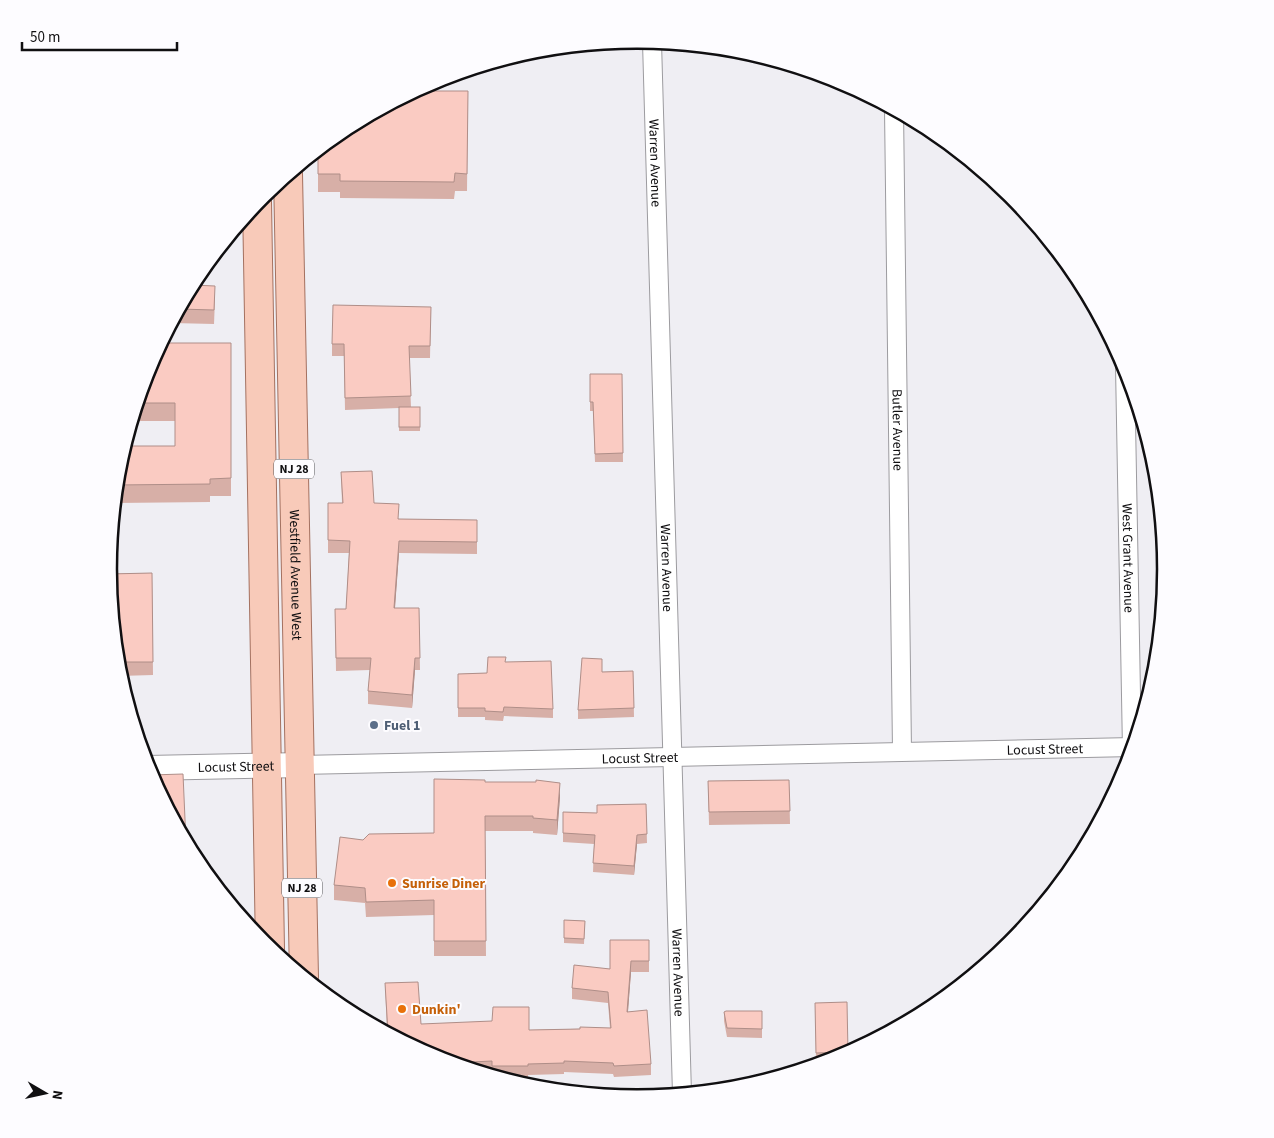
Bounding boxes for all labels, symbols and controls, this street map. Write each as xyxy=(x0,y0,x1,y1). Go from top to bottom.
scale bar xyxy=(22,20,178,52)
text: 50 m xyxy=(30,27,60,48)
street label: Warren Avenue xyxy=(643,119,666,207)
street label: Butler Avenue xyxy=(886,389,908,471)
road number: NJ 28 xyxy=(274,459,314,478)
street label: West Grant Avenue xyxy=(1117,503,1138,613)
street label: Westfield Avenue West xyxy=(284,509,306,641)
street label: Warren Avenue xyxy=(655,524,677,612)
place label: Fuel 1 xyxy=(384,716,420,736)
marker: Fuel 1 xyxy=(368,719,380,731)
street label: Locust Street xyxy=(1006,739,1084,761)
street label: Locust Street xyxy=(601,748,679,769)
street label: Locust Street xyxy=(198,757,275,778)
place label: Sunrise Diner xyxy=(402,874,485,894)
marker: Sunrise Diner xyxy=(386,877,398,889)
road number: NJ 28 xyxy=(282,878,322,898)
street label: Warren Avenue xyxy=(666,928,689,1017)
place label: Dunkin' xyxy=(412,1000,461,1020)
marker: Dunkin' xyxy=(396,1003,408,1015)
north arrow xyxy=(20,1068,70,1118)
text: N xyxy=(46,1089,67,1101)

